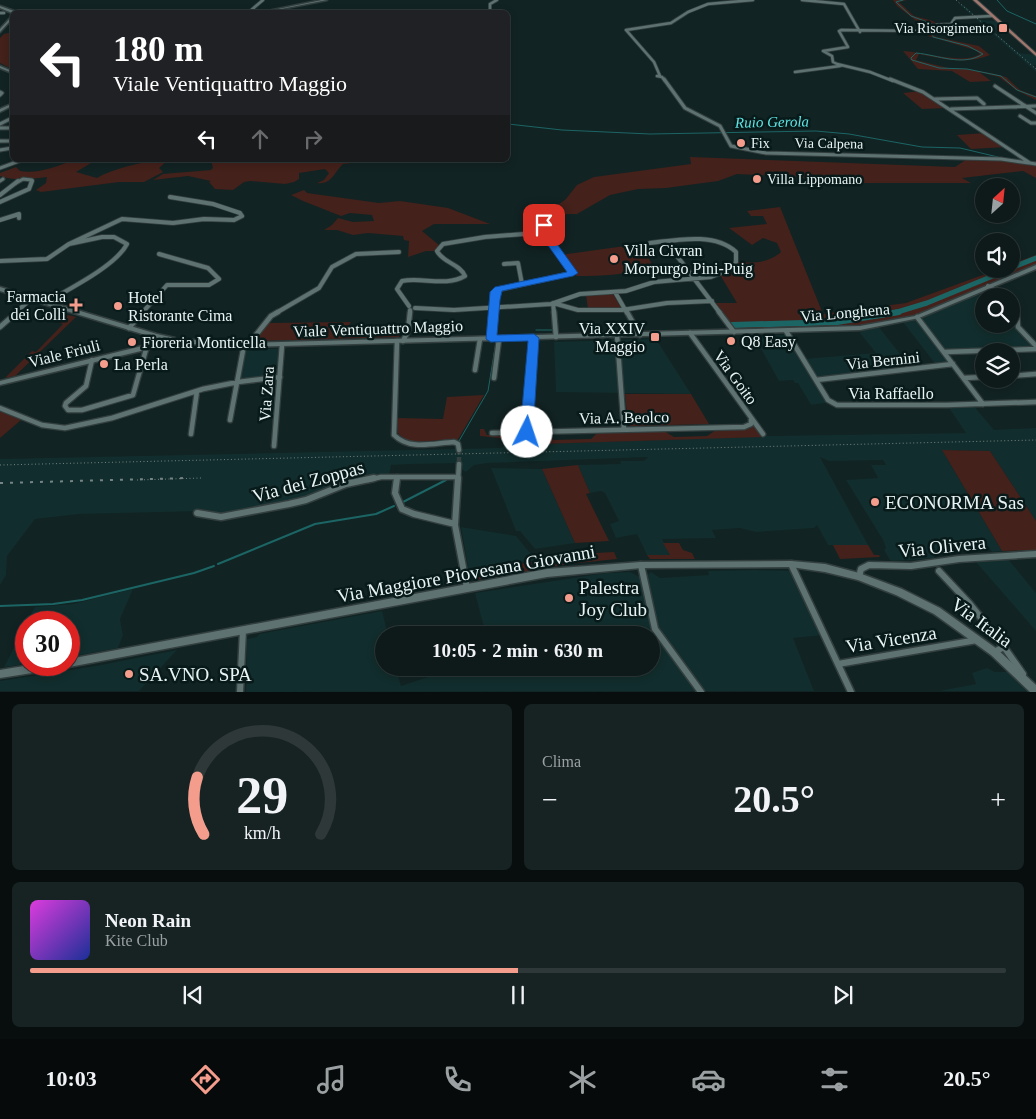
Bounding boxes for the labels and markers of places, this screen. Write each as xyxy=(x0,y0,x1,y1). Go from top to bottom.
place label: Via Risorgimento xyxy=(894,21,993,36)
marker: Via Risorgimento xyxy=(997,22,1009,34)
place label: Fix xyxy=(751,136,770,151)
marker: Fix xyxy=(735,137,747,149)
place label: Villa Lippomano xyxy=(767,172,862,187)
marker: Villa Lippomano xyxy=(751,173,763,185)
pin xyxy=(523,204,565,246)
place label: Villa Civran Morpurgo Pini-Puig xyxy=(624,242,753,278)
marker: Villa Civran Morpurgo Pini-Puig xyxy=(608,253,620,265)
place label: Farmacia dei Colli xyxy=(6,288,67,323)
place label: Hotel Ristorante Cima xyxy=(128,289,232,324)
marker: Farmacia dei Colli xyxy=(70,299,82,311)
marker: Hotel Ristorante Cima xyxy=(112,300,124,312)
place label: Via XXIV Maggio xyxy=(579,320,645,356)
marker: Via XXIV Maggio xyxy=(649,331,661,343)
place label: Q8 Easy xyxy=(741,333,796,351)
place label: Fioreria Monticella xyxy=(142,334,266,351)
marker: Q8 Easy xyxy=(725,335,737,347)
marker: Fioreria Monticella xyxy=(126,336,138,348)
place label: La Perla xyxy=(114,356,168,373)
marker: La Perla xyxy=(98,358,110,370)
place label: ECONORMA Sas xyxy=(885,492,1024,513)
marker: ECONORMA Sas xyxy=(869,496,881,508)
place label: Palestra Joy Club xyxy=(579,577,647,620)
marker: Palestra Joy Club xyxy=(563,592,575,604)
place label: SA.VNO. SPA xyxy=(139,664,252,685)
marker: SA.VNO. SPA xyxy=(123,668,135,680)

